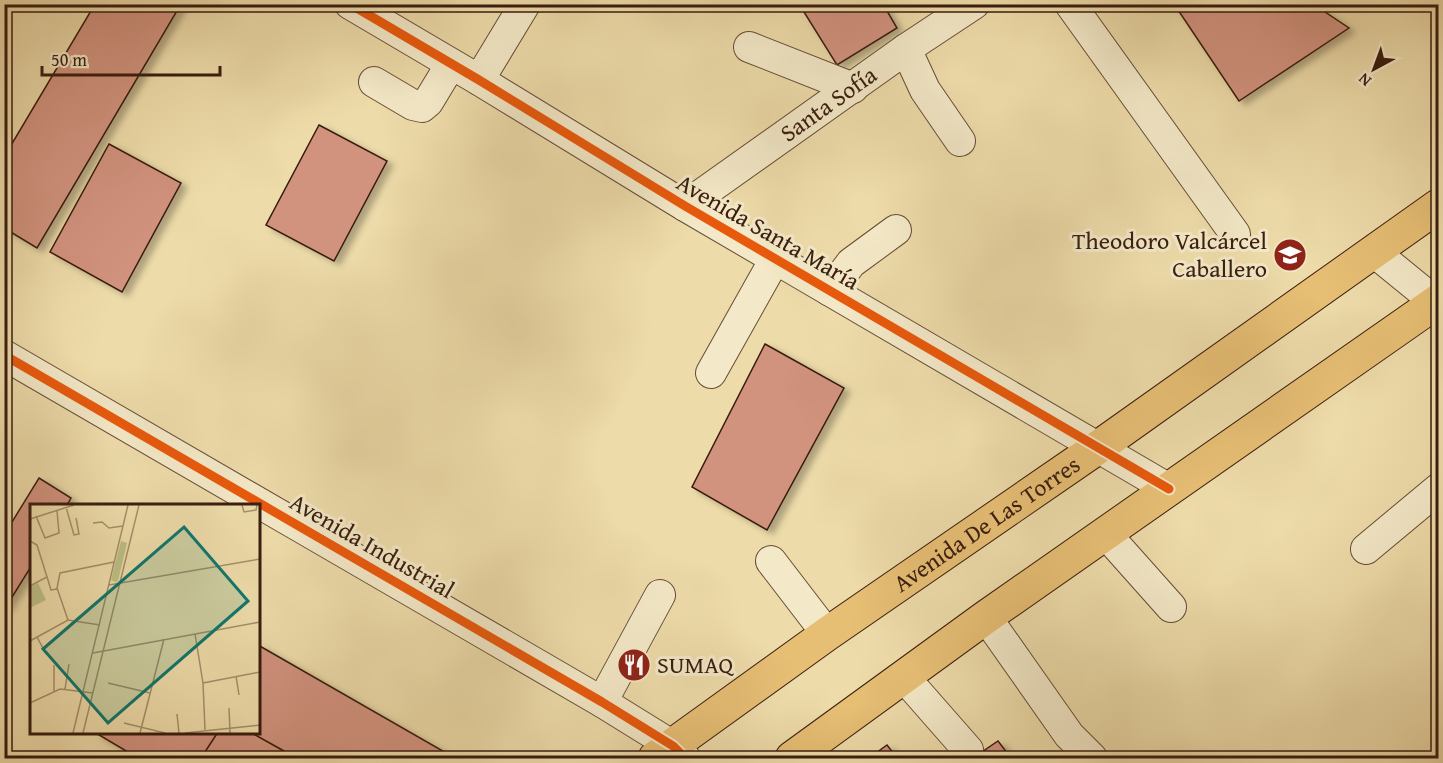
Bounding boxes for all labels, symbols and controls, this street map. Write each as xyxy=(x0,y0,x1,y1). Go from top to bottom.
scale bar xyxy=(42,39,220,77)
north arrow xyxy=(1344,39,1404,99)
text: 50 m xyxy=(51,46,87,73)
street label: Santa Sofía xyxy=(773,57,884,150)
text: N xyxy=(1352,68,1376,93)
street label: Avenida Santa María xyxy=(670,165,867,299)
place label: Theodoro Valcárcel Caballero xyxy=(1072,223,1267,286)
school or university icon: Theodoro Valcárcel Caballero xyxy=(1272,237,1308,273)
street label: Avenida De Las Torres xyxy=(886,447,1087,600)
street label: Avenida Industrial xyxy=(283,484,461,607)
inset map xyxy=(30,504,260,733)
restaurant icon: SUMAQ xyxy=(616,647,652,683)
place label: SUMAQ xyxy=(657,647,734,682)

